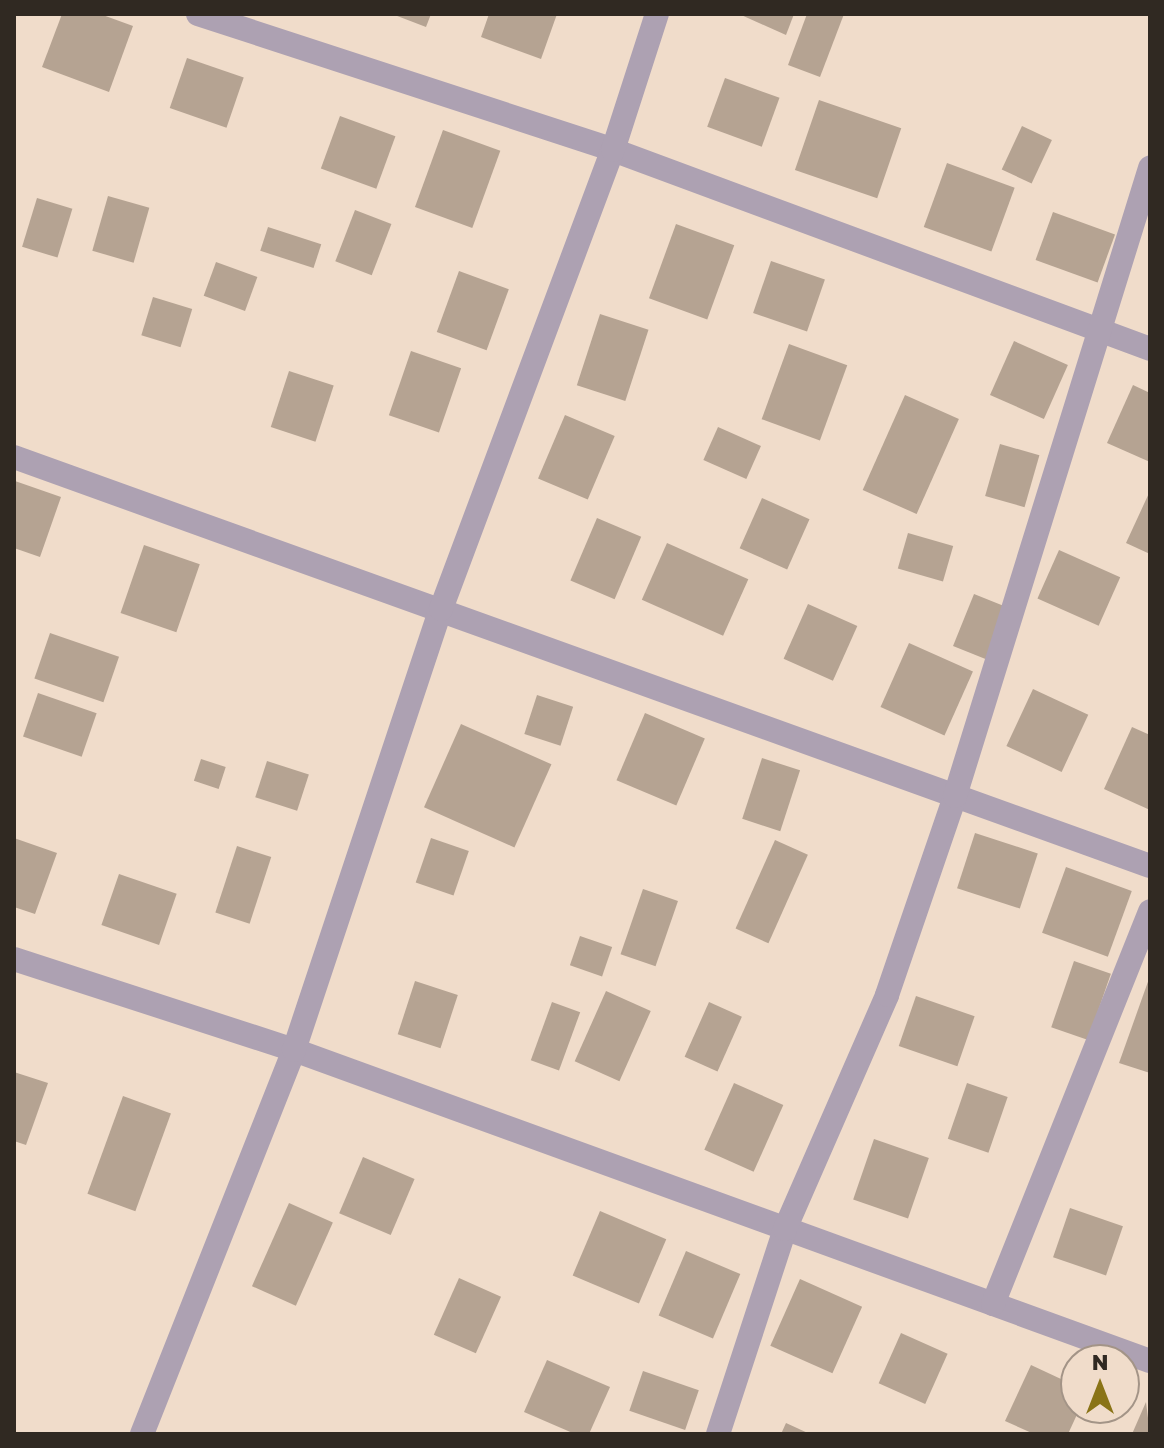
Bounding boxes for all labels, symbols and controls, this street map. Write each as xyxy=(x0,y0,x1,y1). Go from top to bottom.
north arrow xyxy=(1060,1344,1140,1424)
text: N xyxy=(1092,1348,1108,1375)

